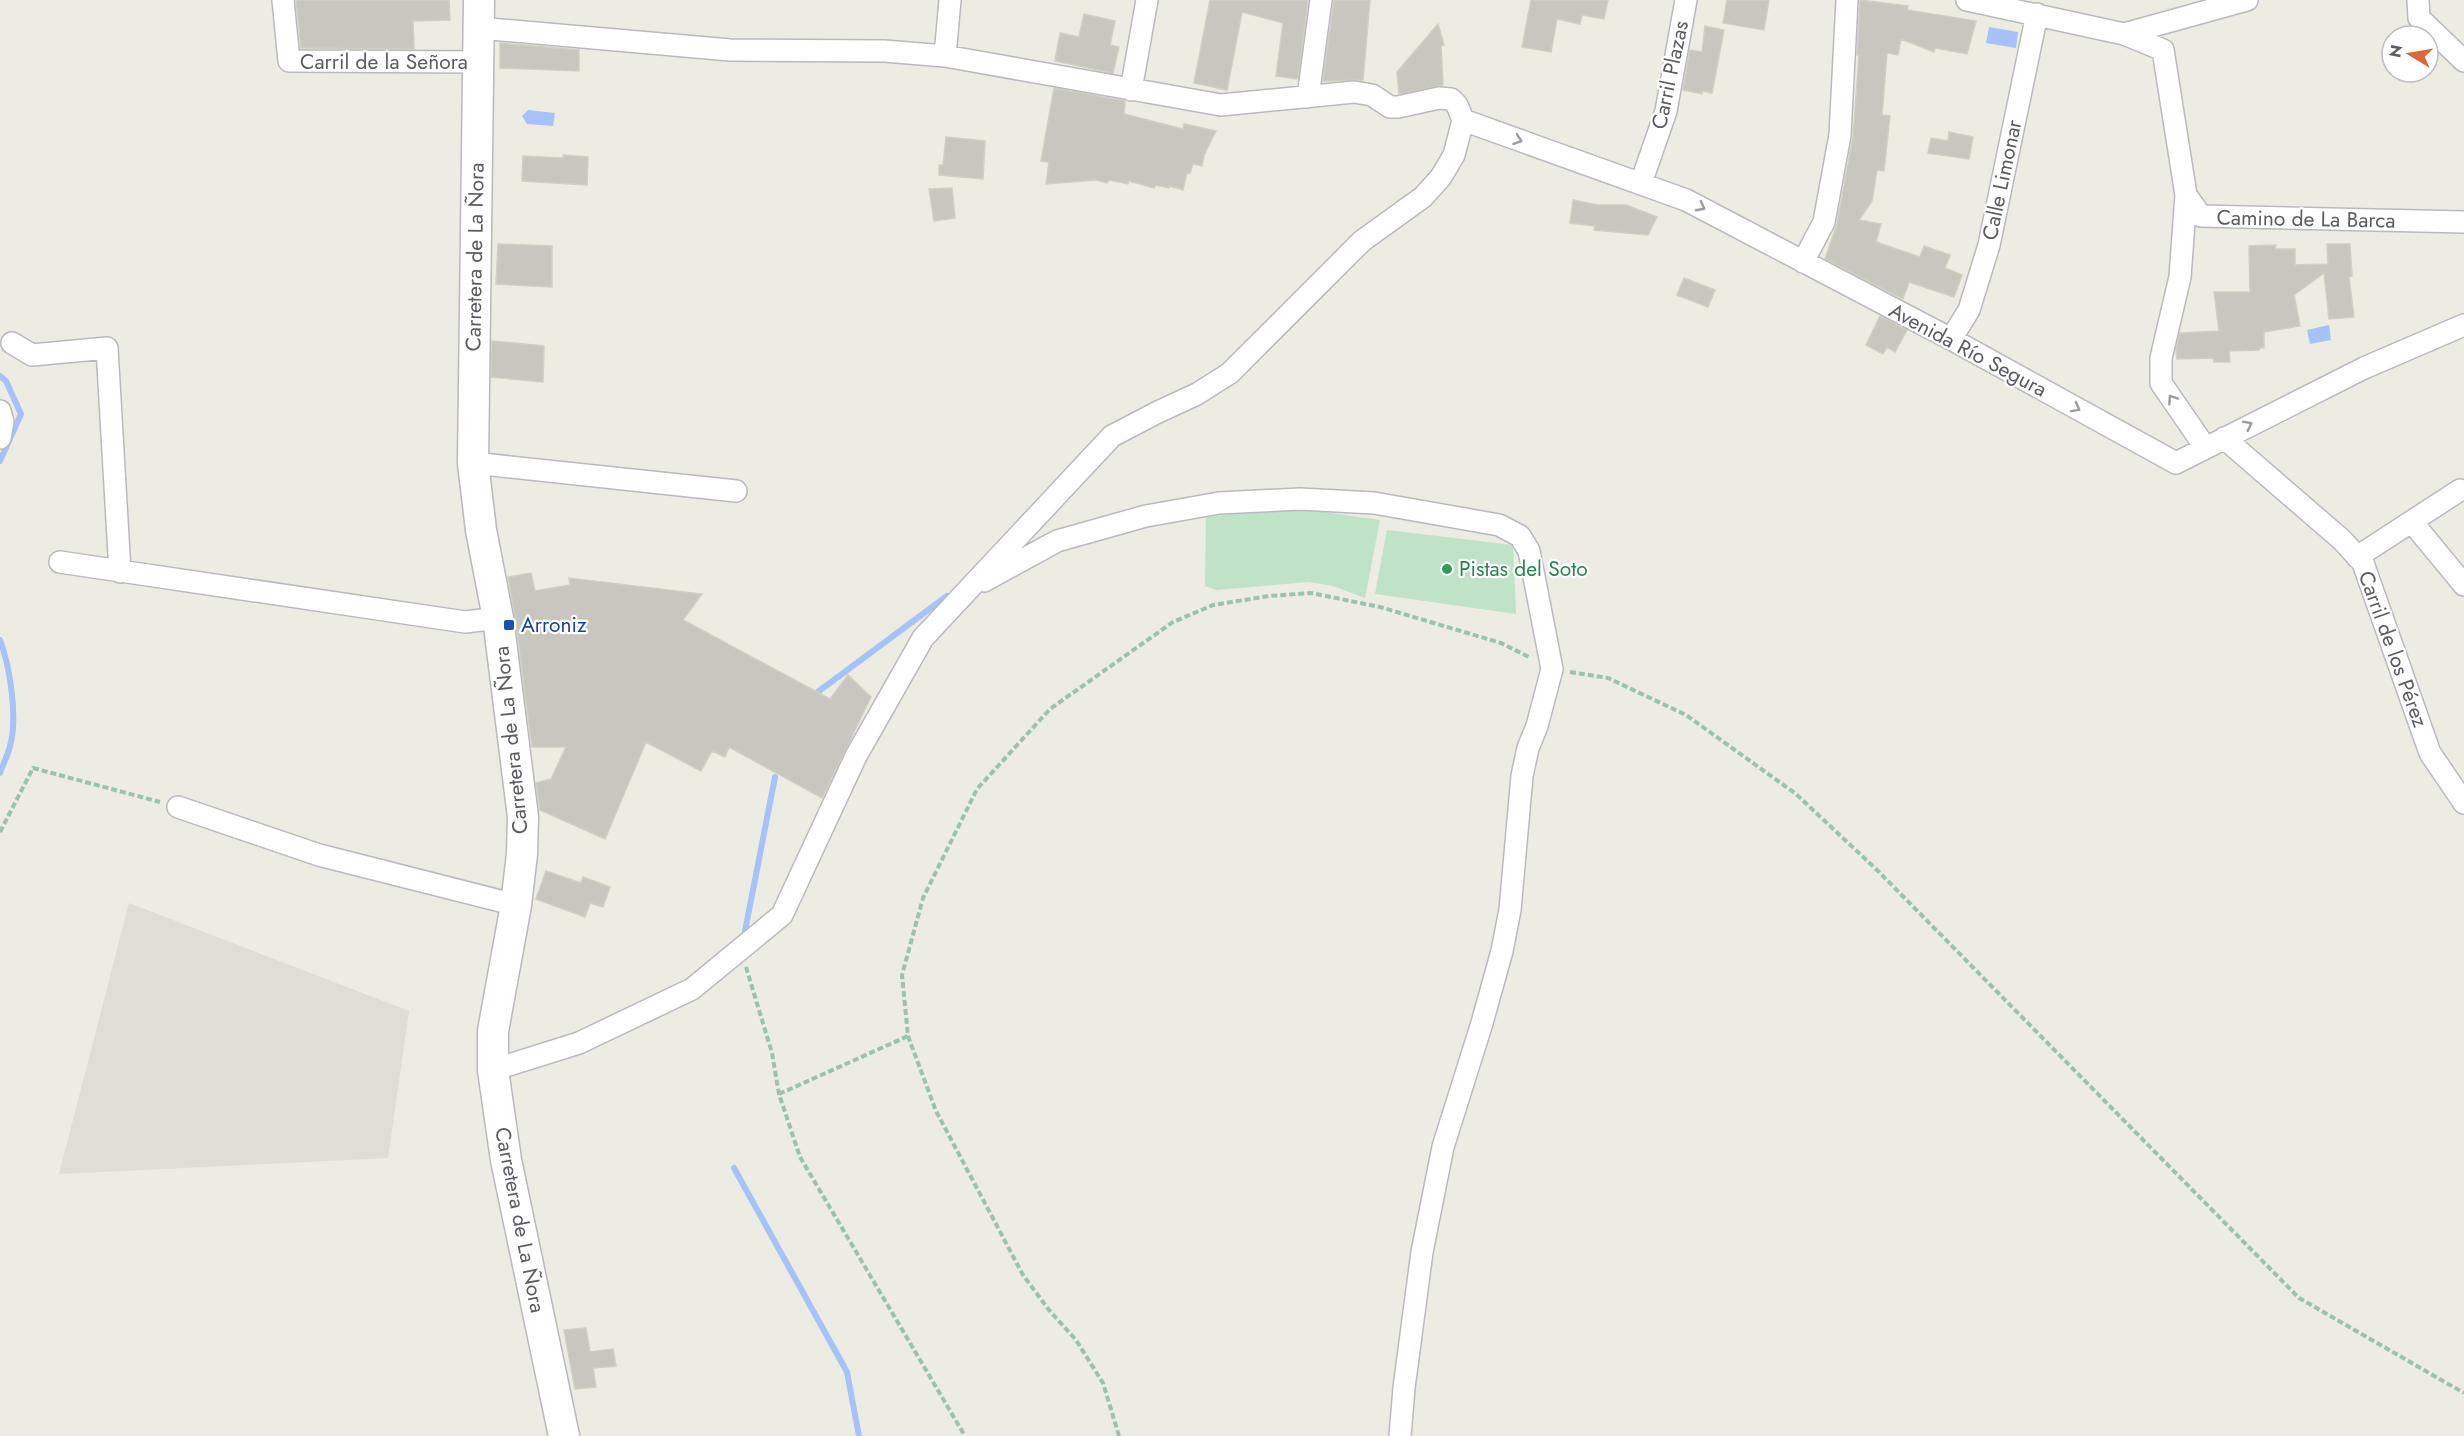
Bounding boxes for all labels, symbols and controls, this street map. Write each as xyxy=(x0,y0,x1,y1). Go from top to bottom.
street label: Carril Plazas xyxy=(1644,18,1696,132)
north arrow xyxy=(2380,24,2440,84)
text: N xyxy=(2383,43,2408,60)
street label: Carril de la Señora xyxy=(300,47,468,77)
street label: Calle Limonar xyxy=(1975,116,2030,243)
one-way arrow xyxy=(1512,132,1523,145)
street label: Carretera de La Ñora xyxy=(458,162,492,352)
one-way arrow xyxy=(1694,200,1705,211)
street label: Camino de La Barca xyxy=(2216,202,2396,236)
street label: Avenida Río Segura xyxy=(1884,296,2052,404)
one-way arrow xyxy=(2168,394,2179,405)
one-way arrow xyxy=(2070,401,2080,412)
one-way arrow xyxy=(2242,421,2253,433)
place label: Pistas del Soto xyxy=(1459,554,1588,584)
marker: Pistas del Soto xyxy=(1440,562,1454,576)
street label: Carril de los Pérez xyxy=(2351,567,2435,732)
place label: Arroniz xyxy=(521,610,587,640)
marker: Arroniz xyxy=(502,618,516,632)
street label: Carretera de La Ñora xyxy=(486,645,536,835)
street label: Carretera de La Ñora xyxy=(487,1124,553,1316)

